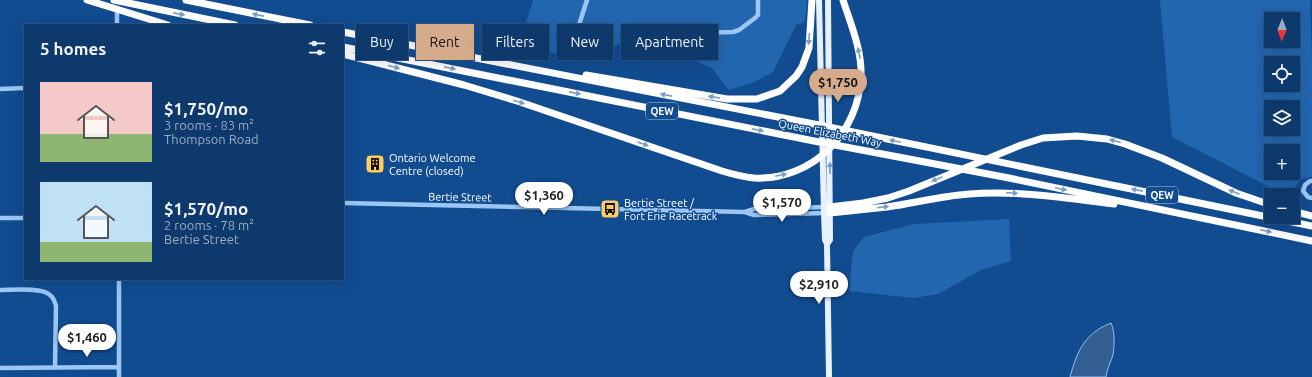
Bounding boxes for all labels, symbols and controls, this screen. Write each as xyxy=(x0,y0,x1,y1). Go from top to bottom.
one-way arrow xyxy=(173,11,185,17)
one-way arrow xyxy=(252,11,264,17)
north arrow xyxy=(1264,12,1300,48)
map controls xyxy=(1264,12,1300,224)
chip: Buy xyxy=(356,24,408,60)
chip: Rent xyxy=(416,24,474,60)
chip: Filters xyxy=(482,24,549,60)
chip: New xyxy=(557,24,613,60)
chip: Apartment xyxy=(621,24,718,60)
one-way arrow xyxy=(806,33,813,45)
icon: filters xyxy=(306,37,328,59)
text: 5 homes xyxy=(40,39,106,58)
one-way arrow xyxy=(855,47,861,59)
button: locate xyxy=(1264,56,1300,92)
one-way arrow xyxy=(388,64,401,70)
one-way arrow xyxy=(444,65,456,71)
pin: $1,750 xyxy=(805,69,871,103)
text: $1,750 xyxy=(818,75,858,89)
one-way arrow xyxy=(569,91,581,97)
one-way arrow xyxy=(660,92,672,98)
one-way arrow xyxy=(708,93,720,99)
icon: home xyxy=(72,98,120,146)
text: $1,750/mo xyxy=(164,99,248,118)
one-way arrow xyxy=(514,99,526,105)
button: layers xyxy=(1264,100,1300,136)
road number: QEW xyxy=(646,103,678,119)
street label: Queen Elizabeth Way xyxy=(777,117,883,149)
text: 3 rooms · 83 m² xyxy=(164,118,254,132)
one-way arrow xyxy=(751,127,764,133)
text: Thompson Road xyxy=(164,132,259,146)
one-way arrow xyxy=(889,137,901,143)
one-way arrow xyxy=(1109,138,1121,144)
one-way arrow xyxy=(637,141,649,147)
button: + xyxy=(1264,144,1300,180)
place label: Ontario Welcome Centre (closed) xyxy=(389,152,476,178)
building icon: Ontario Welcome Centre (closed) xyxy=(364,153,386,175)
one-way arrow xyxy=(827,161,833,174)
one-way arrow xyxy=(775,171,787,177)
one-way arrow xyxy=(931,177,943,183)
pin: $1,360 xyxy=(511,182,577,216)
one-way arrow xyxy=(1055,186,1067,192)
one-way arrow xyxy=(1130,187,1143,193)
road number: QEW xyxy=(1146,187,1178,203)
text: $1,360 xyxy=(524,188,564,202)
button: − xyxy=(1264,188,1300,224)
pin: $1,570 xyxy=(749,189,815,223)
one-way arrow xyxy=(1229,189,1240,195)
street label: Bertie Street xyxy=(428,190,493,204)
one-way arrow xyxy=(1006,190,1019,196)
text: $1,570 xyxy=(762,195,802,209)
place label: Bertie Street / Fort Erie Racetrack xyxy=(624,197,718,222)
icon: home xyxy=(72,198,120,246)
bus stop icon: Bertie Street / Fort Erie Racetrack xyxy=(599,198,621,220)
text: $1,570/mo xyxy=(164,199,248,218)
one-way arrow xyxy=(877,204,889,210)
text: 2 rooms · 78 m² xyxy=(164,218,254,232)
one-way arrow xyxy=(1260,229,1272,235)
text: Bertie Street xyxy=(164,232,239,246)
pin: $2,910 xyxy=(786,271,852,305)
text: $2,910 xyxy=(799,277,839,291)
pin: $1,460 xyxy=(54,324,120,358)
text: $1,460 xyxy=(67,330,107,344)

